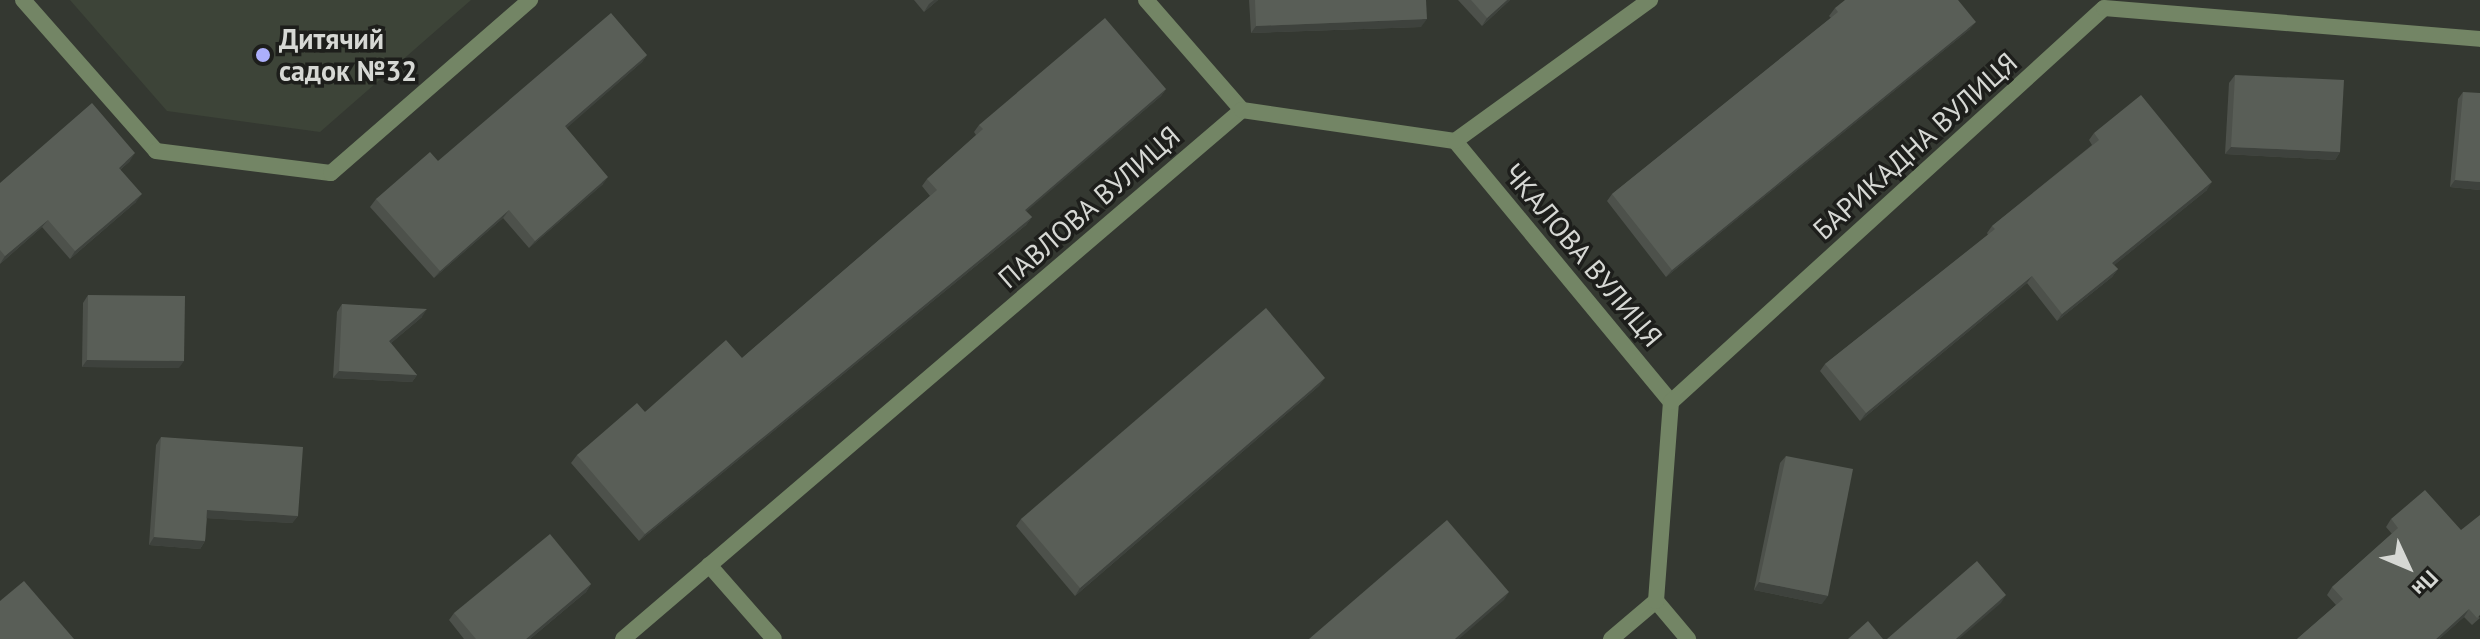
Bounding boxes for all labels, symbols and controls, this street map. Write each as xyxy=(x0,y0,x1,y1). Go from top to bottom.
place label: Дитячий садок №32 xyxy=(279,22,417,88)
street label: БАРИКАДНА ВУЛИЦЯ xyxy=(1806,45,2024,247)
marker: Дитячий садок №32 xyxy=(254,46,272,64)
street label: ПАВЛОВА ВУЛИЦЯ xyxy=(991,119,1187,295)
street label: ЧКАЛОВА ВУЛИЦЯ xyxy=(1496,156,1670,354)
north arrow xyxy=(2368,527,2448,607)
text: Пн xyxy=(2406,565,2444,603)

